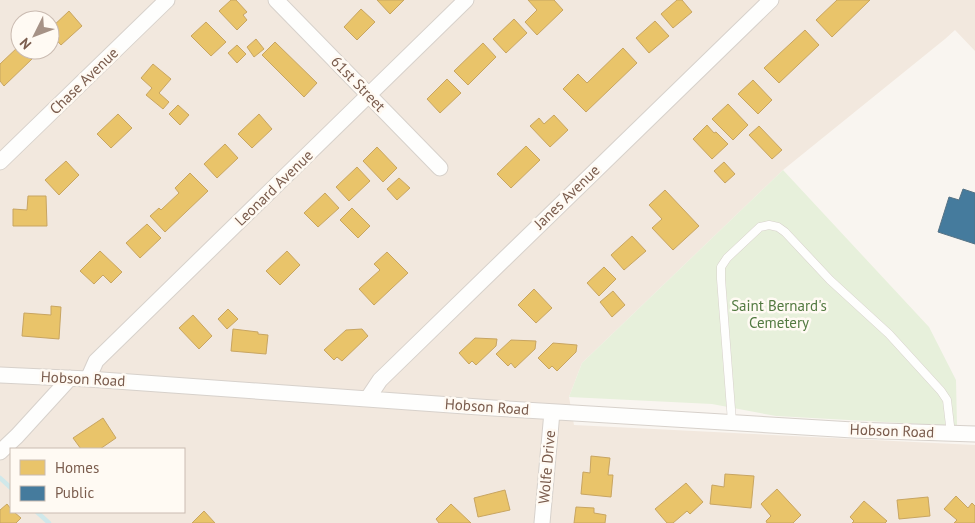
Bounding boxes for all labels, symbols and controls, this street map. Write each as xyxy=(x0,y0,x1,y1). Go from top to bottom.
north arrow xyxy=(10,10,60,60)
text: N xyxy=(16,34,35,53)
street label: Chase Avenue xyxy=(45,43,122,118)
street label: 61st Street xyxy=(327,52,390,115)
street label: Leonard Avenue xyxy=(231,146,317,230)
street label: Janes Avenue xyxy=(529,161,604,233)
park label: Saint Bernard's Cemetery xyxy=(731,296,827,332)
street label: Hobson Road xyxy=(40,367,126,390)
street label: Hobson Road xyxy=(444,394,530,419)
street label: Hobson Road xyxy=(849,420,935,441)
street label: Wolfe Drive xyxy=(534,429,559,505)
legend xyxy=(10,448,185,513)
text: Homes xyxy=(55,458,99,477)
text: Public xyxy=(55,483,94,502)

